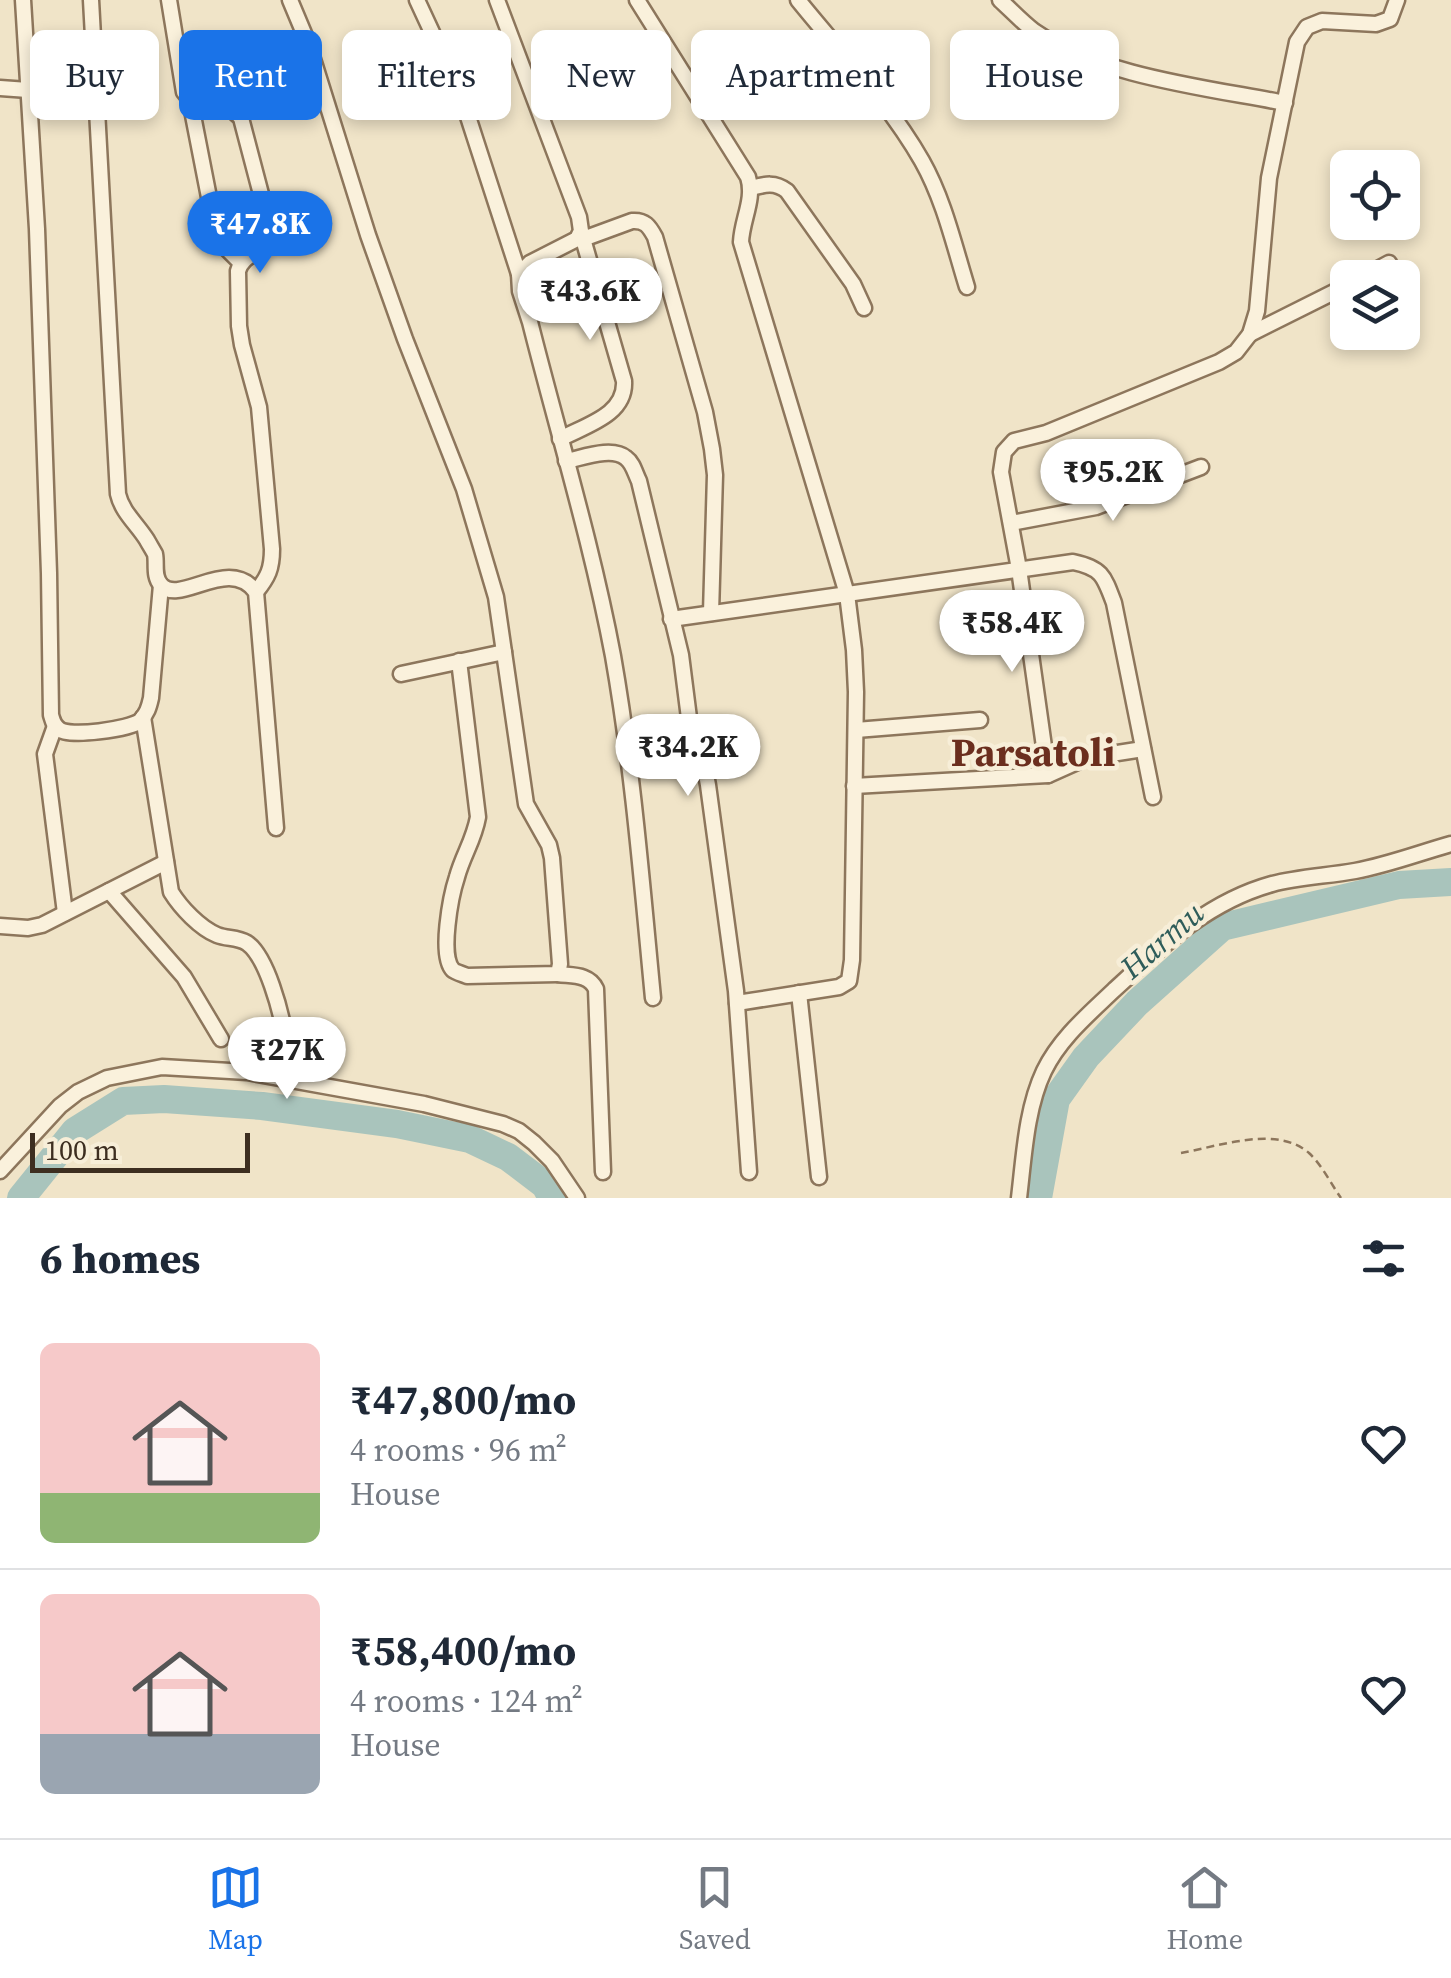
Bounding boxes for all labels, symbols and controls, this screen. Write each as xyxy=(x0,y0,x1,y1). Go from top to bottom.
chip: Buy xyxy=(30,30,159,120)
chip: Rent xyxy=(179,30,322,120)
chip: Filters xyxy=(342,30,511,120)
chip: New xyxy=(531,30,671,120)
chip: Apartment xyxy=(691,30,930,120)
chip: House xyxy=(950,30,1119,120)
map controls xyxy=(1330,150,1420,350)
button: locate xyxy=(1330,150,1420,240)
pin: ₹47.8K xyxy=(179,191,341,276)
text: ₹47.8K xyxy=(209,201,311,245)
pin: ₹43.6K xyxy=(509,258,671,343)
button: layers xyxy=(1330,260,1420,350)
text: ₹43.6K xyxy=(539,268,641,312)
pin: ₹95.2K xyxy=(1032,439,1194,524)
text: ₹95.2K xyxy=(1062,449,1164,493)
pin: ₹58.4K xyxy=(931,590,1093,675)
text: ₹58.4K xyxy=(961,600,1063,644)
pin: ₹34.2K xyxy=(607,714,769,799)
text: ₹34.2K xyxy=(637,724,739,768)
district label: Parsatoli xyxy=(951,725,1115,779)
water label: Harmu xyxy=(1110,891,1214,989)
pin: ₹27K xyxy=(228,1017,346,1102)
text: ₹27K xyxy=(250,1027,324,1071)
scale bar xyxy=(30,1128,250,1172)
text: 100 m xyxy=(45,1131,119,1169)
text: 6 homes xyxy=(40,1229,200,1287)
icon: filters xyxy=(1356,1231,1411,1286)
text: ₹47,800/mo xyxy=(350,1370,576,1428)
icon: home xyxy=(120,1383,240,1503)
icon: heart xyxy=(1356,1416,1411,1471)
text: 4 rooms · 96 m² xyxy=(350,1428,567,1472)
text: House xyxy=(350,1472,441,1516)
text: ₹58,400/mo xyxy=(350,1621,576,1679)
icon: home xyxy=(120,1634,240,1754)
icon: heart xyxy=(1356,1667,1411,1722)
text: 4 rooms · 124 m² xyxy=(350,1679,583,1723)
text: House xyxy=(350,1723,441,1767)
tab: Map xyxy=(208,1860,263,1958)
tab: Saved xyxy=(679,1860,751,1958)
tab: Home xyxy=(1167,1860,1243,1958)

